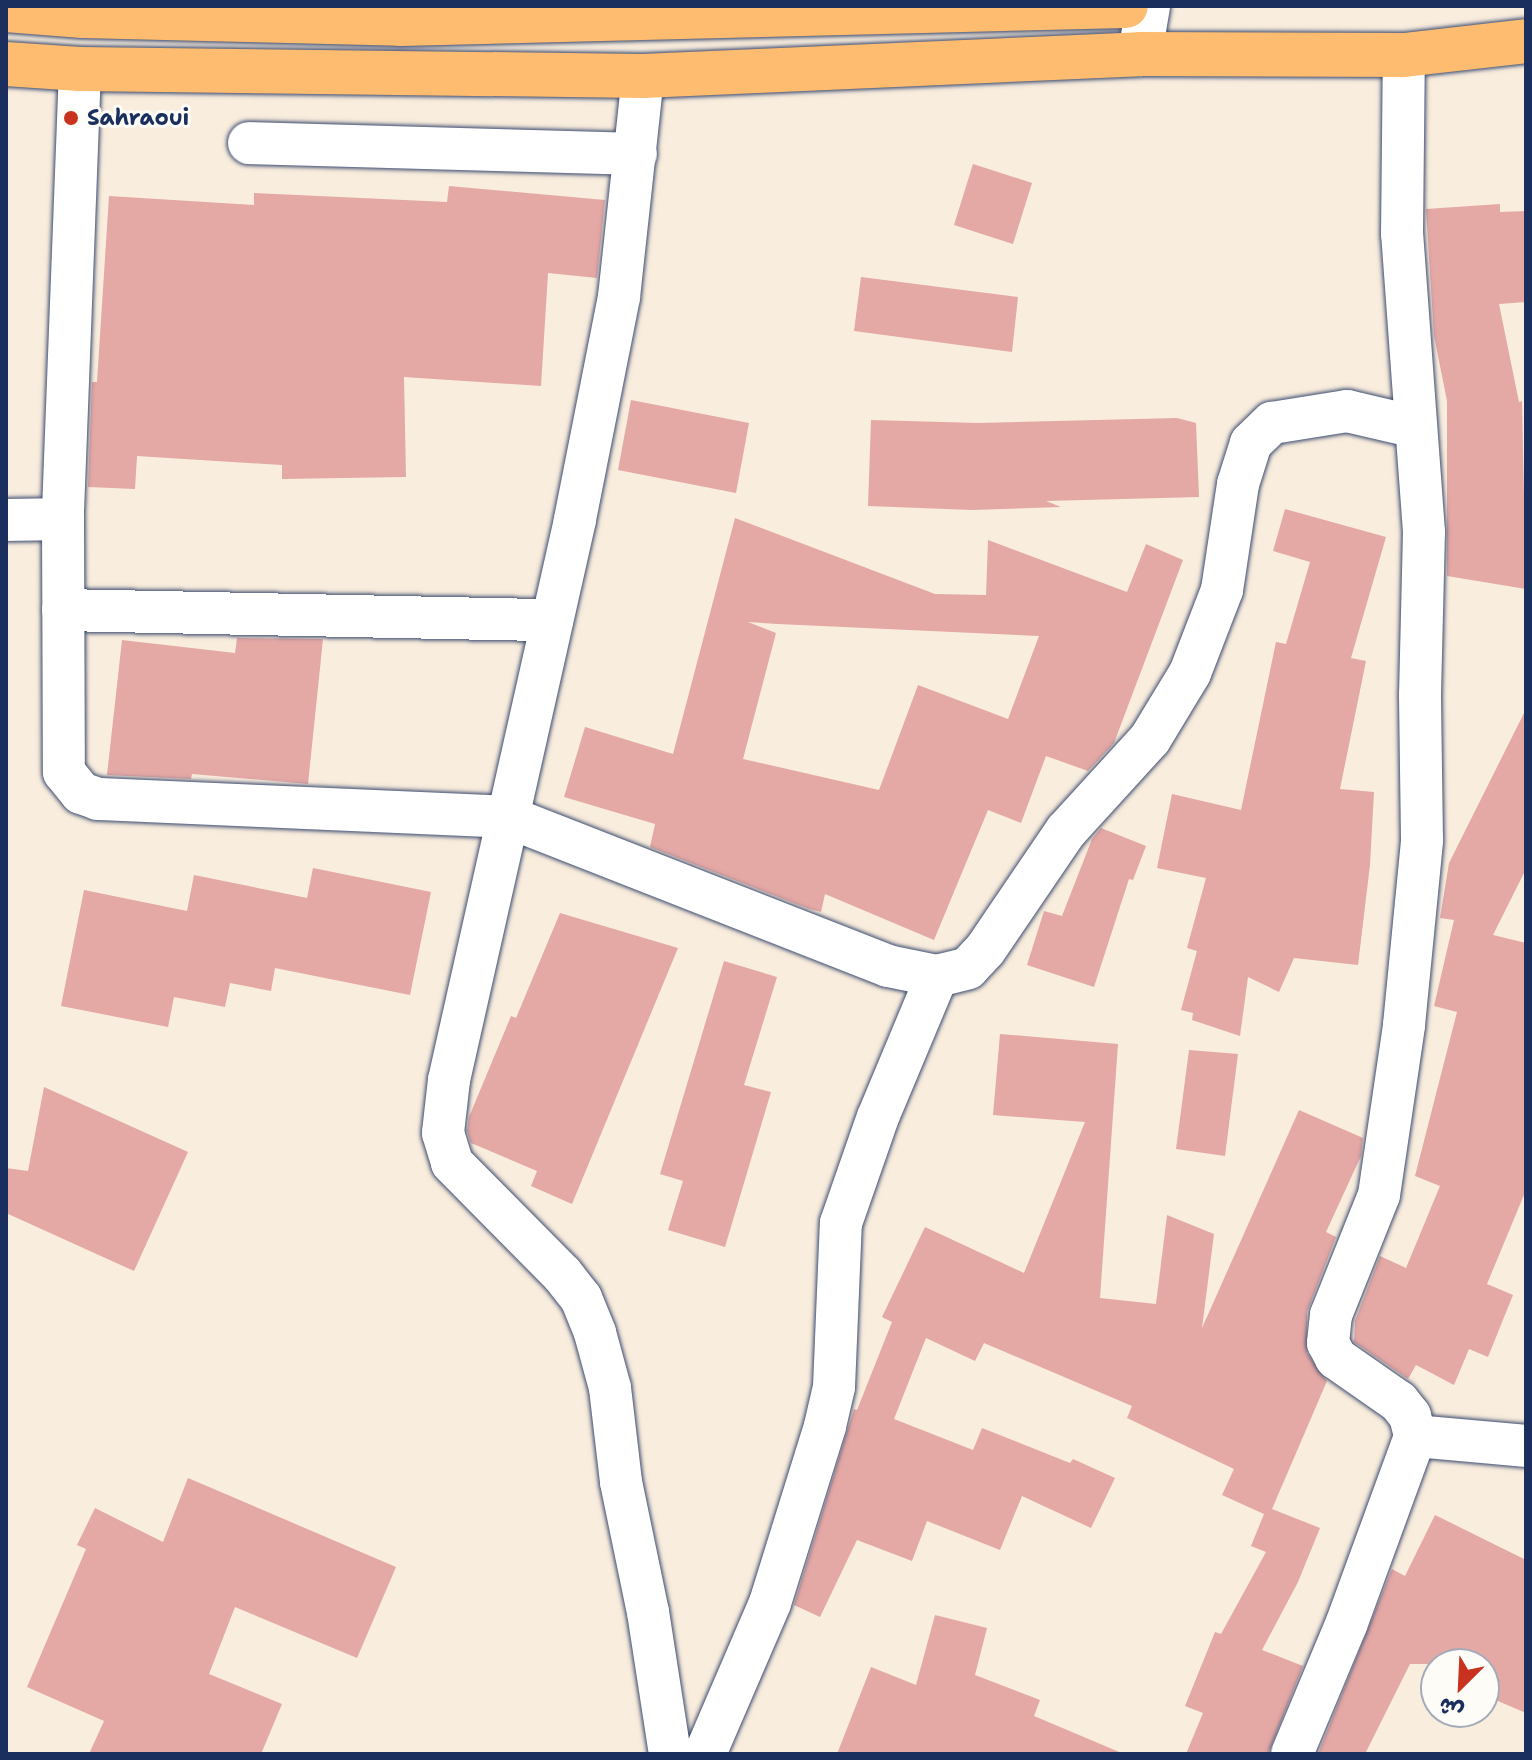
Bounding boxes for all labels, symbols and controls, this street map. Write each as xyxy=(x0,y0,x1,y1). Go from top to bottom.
place label: Sahraoui xyxy=(87,105,189,131)
marker: Sahraoui xyxy=(62,109,80,127)
north arrow xyxy=(1420,1648,1500,1728)
text: ش xyxy=(1434,1690,1468,1727)

